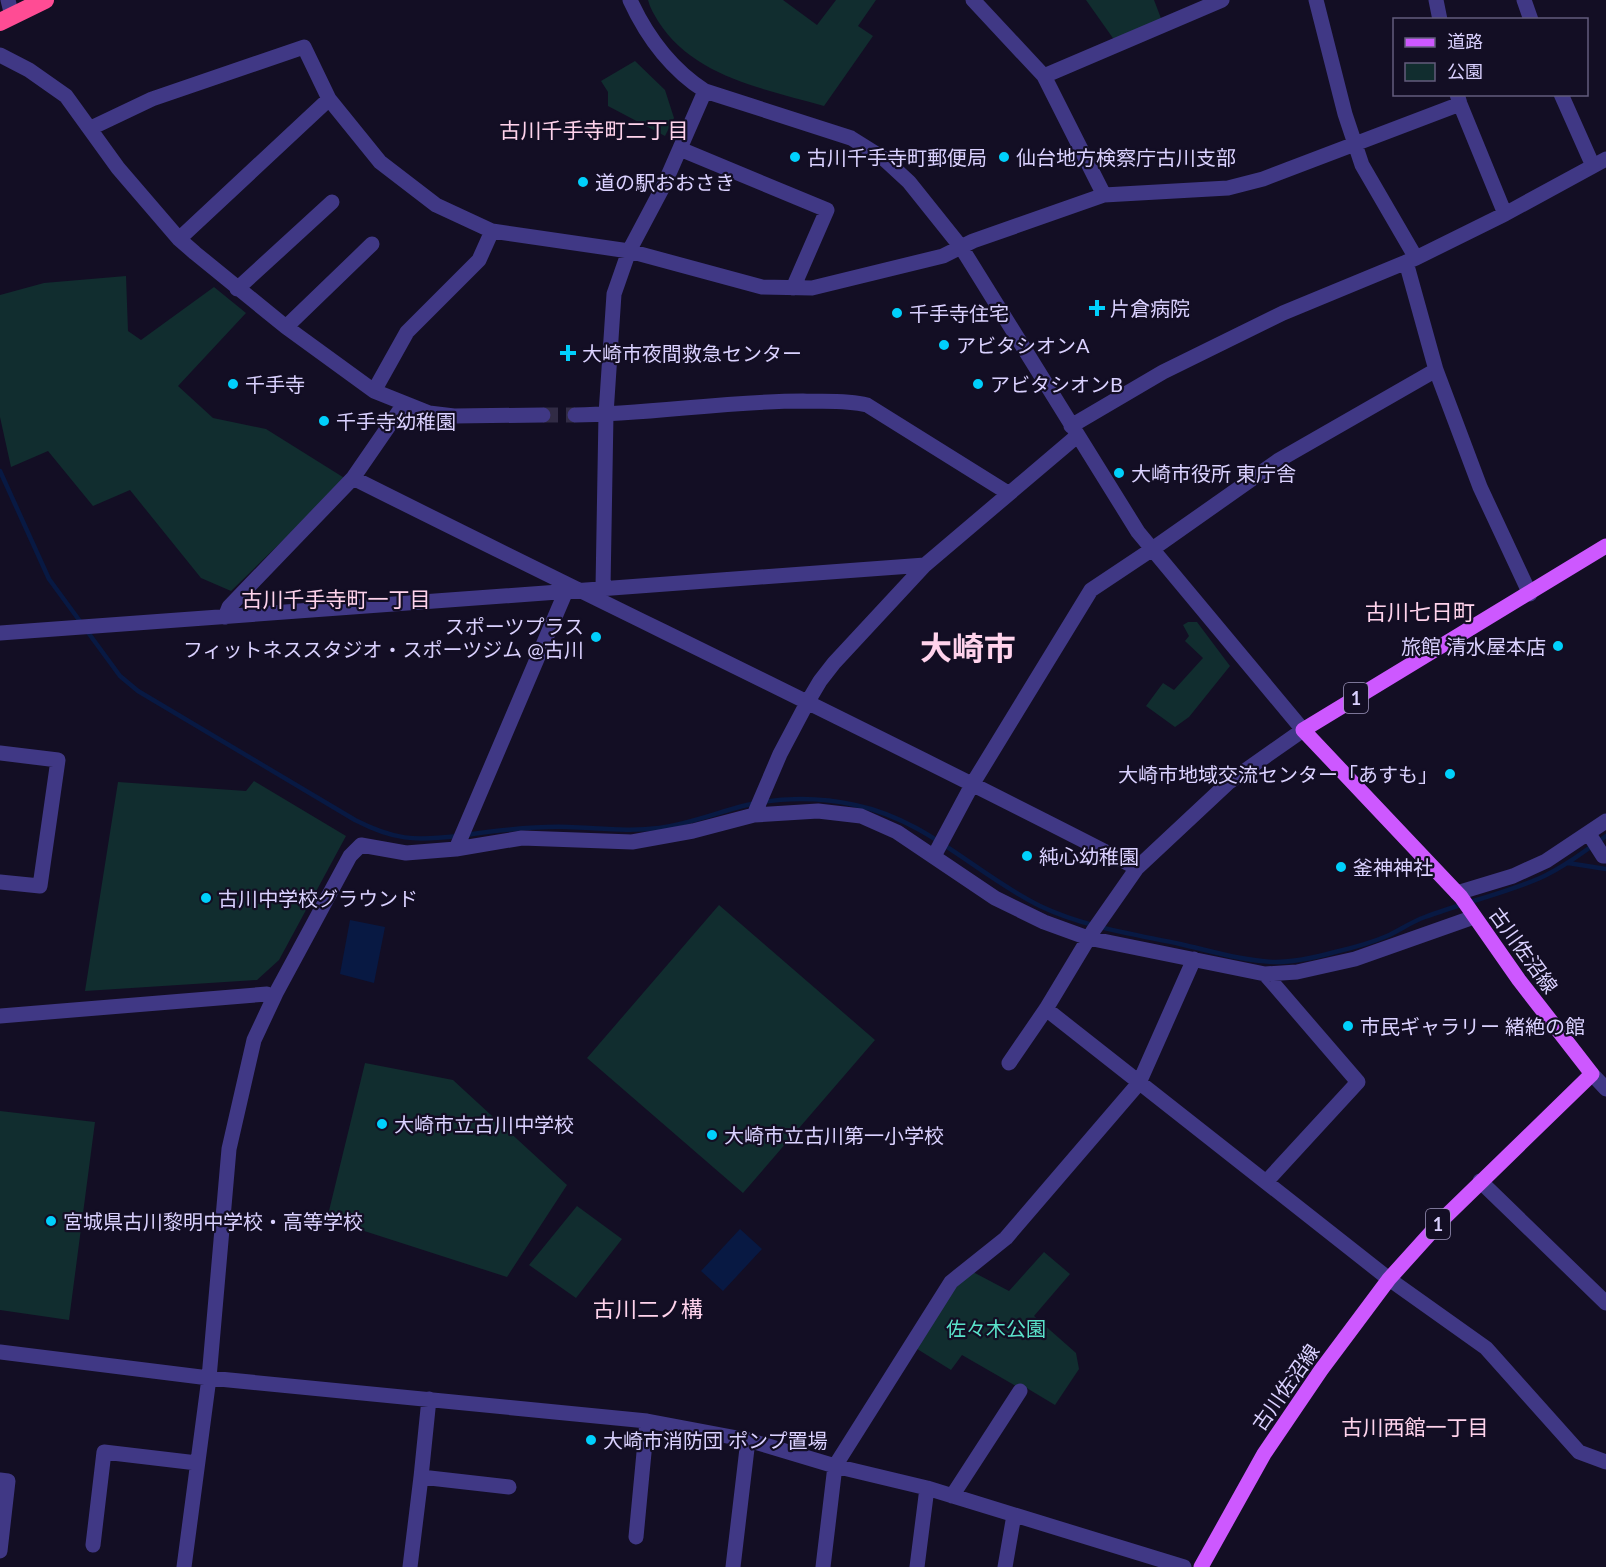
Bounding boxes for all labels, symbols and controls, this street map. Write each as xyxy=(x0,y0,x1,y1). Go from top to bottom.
legend xyxy=(1393,18,1588,96)
text: 道路 xyxy=(1447,30,1483,52)
text: 公園 xyxy=(1447,60,1483,82)
district label: 古川千手寺町二丁目 xyxy=(500,117,689,142)
place label: 古川千手寺町郵便局 xyxy=(807,145,987,169)
place label: 仙台地方検察庁古川支部 xyxy=(1016,145,1236,169)
marker: 古川千手寺町郵便局 xyxy=(788,150,802,164)
marker: 仙台地方検察庁古川支部 xyxy=(997,150,1011,164)
place label: 道の駅おおさき xyxy=(595,170,735,194)
marker: 道の駅おおさき xyxy=(576,175,590,189)
place label: 片倉病院 xyxy=(1110,296,1190,320)
marker: 片倉病院 xyxy=(1088,299,1106,317)
place label: 千手寺住宅 xyxy=(909,301,1009,325)
marker: 千手寺住宅 xyxy=(890,306,904,320)
place label: アビタシオンA xyxy=(956,333,1090,357)
marker: アビタシオンA xyxy=(937,338,951,352)
place label: 大崎市夜間救急センター xyxy=(582,341,802,365)
marker: 大崎市夜間救急センター xyxy=(559,344,577,362)
place label: 千手寺 xyxy=(245,372,305,396)
place label: アビタシオンB xyxy=(990,372,1123,396)
marker: 千手寺 xyxy=(226,377,240,391)
marker: アビタシオンB xyxy=(971,377,985,391)
place label: 千手寺幼稚園 xyxy=(336,409,456,433)
marker: 千手寺幼稚園 xyxy=(317,414,331,428)
place label: 大崎市役所 東庁舎 xyxy=(1131,461,1296,485)
marker: 大崎市役所 東庁舎 xyxy=(1112,466,1126,480)
district label: 古川千手寺町一丁目 xyxy=(242,586,431,611)
district label: 古川七日町 xyxy=(1365,598,1475,625)
place label: スポーツプラス フィットネススタジオ・スポーツジム @古川 xyxy=(183,614,584,661)
district label: 大崎市 xyxy=(920,628,1016,667)
marker: スポーツプラス フィットネススタジオ・スポーツジム @古川 xyxy=(589,630,603,644)
place label: 旅館 清水屋本店 xyxy=(1401,634,1546,658)
marker: 旅館 清水屋本店 xyxy=(1551,639,1565,653)
road number: 1 xyxy=(1344,683,1368,713)
place label: 大崎市地域交流センター「あすも」 xyxy=(1118,762,1438,786)
marker: 大崎市地域交流センター「あすも」 xyxy=(1443,767,1457,781)
place label: 純心幼稚園 xyxy=(1039,844,1139,868)
marker: 純心幼稚園 xyxy=(1020,849,1034,863)
place label: 釜神神社 xyxy=(1353,855,1433,879)
marker: 釜神神社 xyxy=(1334,860,1348,874)
place label: 古川中学校グラウンド xyxy=(218,886,418,910)
marker: 古川中学校グラウンド xyxy=(199,891,213,905)
street label: 古川佐沼線 xyxy=(1485,902,1563,998)
place label: 市民ギャラリー 緒絶の館 xyxy=(1360,1014,1585,1038)
marker: 市民ギャラリー 緒絶の館 xyxy=(1341,1019,1355,1033)
place label: 大崎市立古川中学校 xyxy=(394,1112,574,1136)
marker: 大崎市立古川中学校 xyxy=(375,1117,389,1131)
place label: 大崎市立古川第一小学校 xyxy=(724,1123,944,1147)
marker: 大崎市立古川第一小学校 xyxy=(705,1128,719,1142)
place label: 宮城県古川黎明中学校・高等学校 xyxy=(63,1209,363,1233)
road number: 1 xyxy=(1426,1209,1450,1239)
marker: 宮城県古川黎明中学校・高等学校 xyxy=(44,1214,58,1228)
district label: 古川二ノ構 xyxy=(593,1295,703,1322)
park label: 佐々木公園 xyxy=(946,1316,1046,1340)
street label: 古川佐沼線 xyxy=(1246,1339,1324,1435)
district label: 古川西館一丁目 xyxy=(1342,1414,1489,1439)
place label: 大崎市消防団 ポンプ置場 xyxy=(603,1428,828,1452)
marker: 大崎市消防団 ポンプ置場 xyxy=(584,1433,598,1447)

